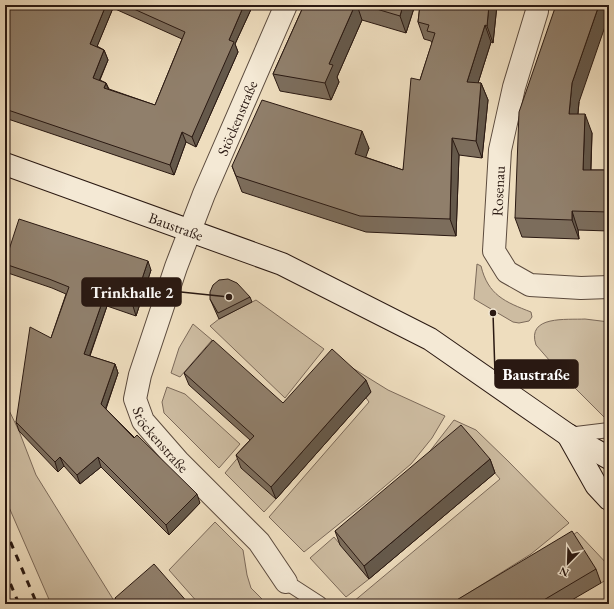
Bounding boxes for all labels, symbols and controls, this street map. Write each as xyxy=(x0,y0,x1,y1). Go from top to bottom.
street label: Stöckenstraße xyxy=(213,77,261,159)
street label: Rosenau xyxy=(487,165,509,217)
street label: Baustraße xyxy=(146,207,206,244)
callout: Trinkhalle 2 xyxy=(82,278,181,306)
text: Trinkhalle 2 xyxy=(90,282,174,303)
callout: Baustraße xyxy=(495,360,578,388)
text: Baustraße xyxy=(502,364,570,385)
street label: Stöckenstraße xyxy=(129,404,193,476)
north arrow xyxy=(548,543,588,583)
text: N xyxy=(557,564,571,580)

